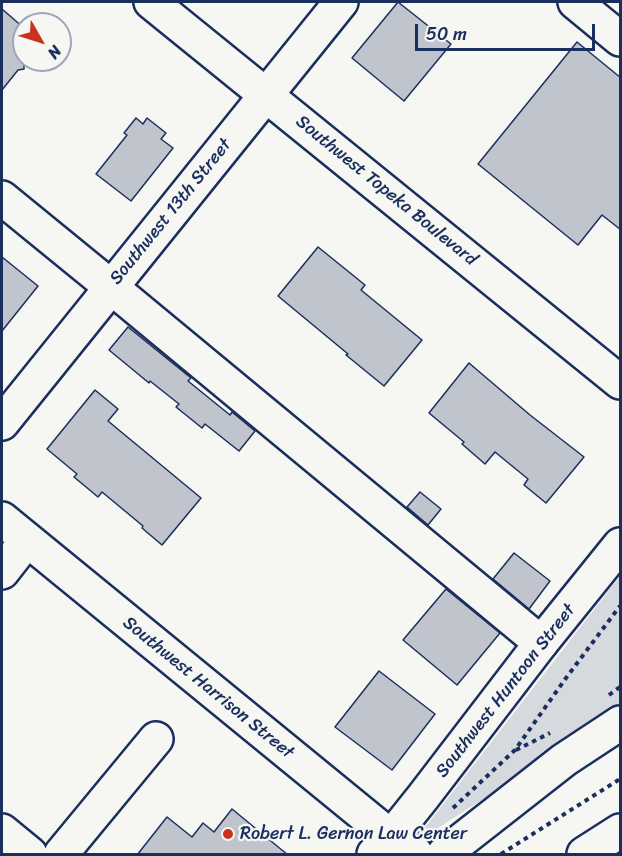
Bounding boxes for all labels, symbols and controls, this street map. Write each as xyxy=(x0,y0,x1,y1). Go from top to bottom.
north arrow xyxy=(12,12,72,72)
scale bar xyxy=(418,12,598,50)
text: 50 m xyxy=(426,18,467,50)
text: N xyxy=(40,39,70,66)
street label: Southwest Topeka Boulevard xyxy=(291,111,481,271)
street label: Southwest 13th Street xyxy=(106,135,236,289)
street label: Southwest Huntoon Street xyxy=(432,600,580,782)
street label: Southwest Harrison Street xyxy=(118,612,298,764)
place label: Robert L. Gernon Law Center xyxy=(240,823,467,845)
marker: Robert L. Gernon Law Center xyxy=(221,827,235,841)

